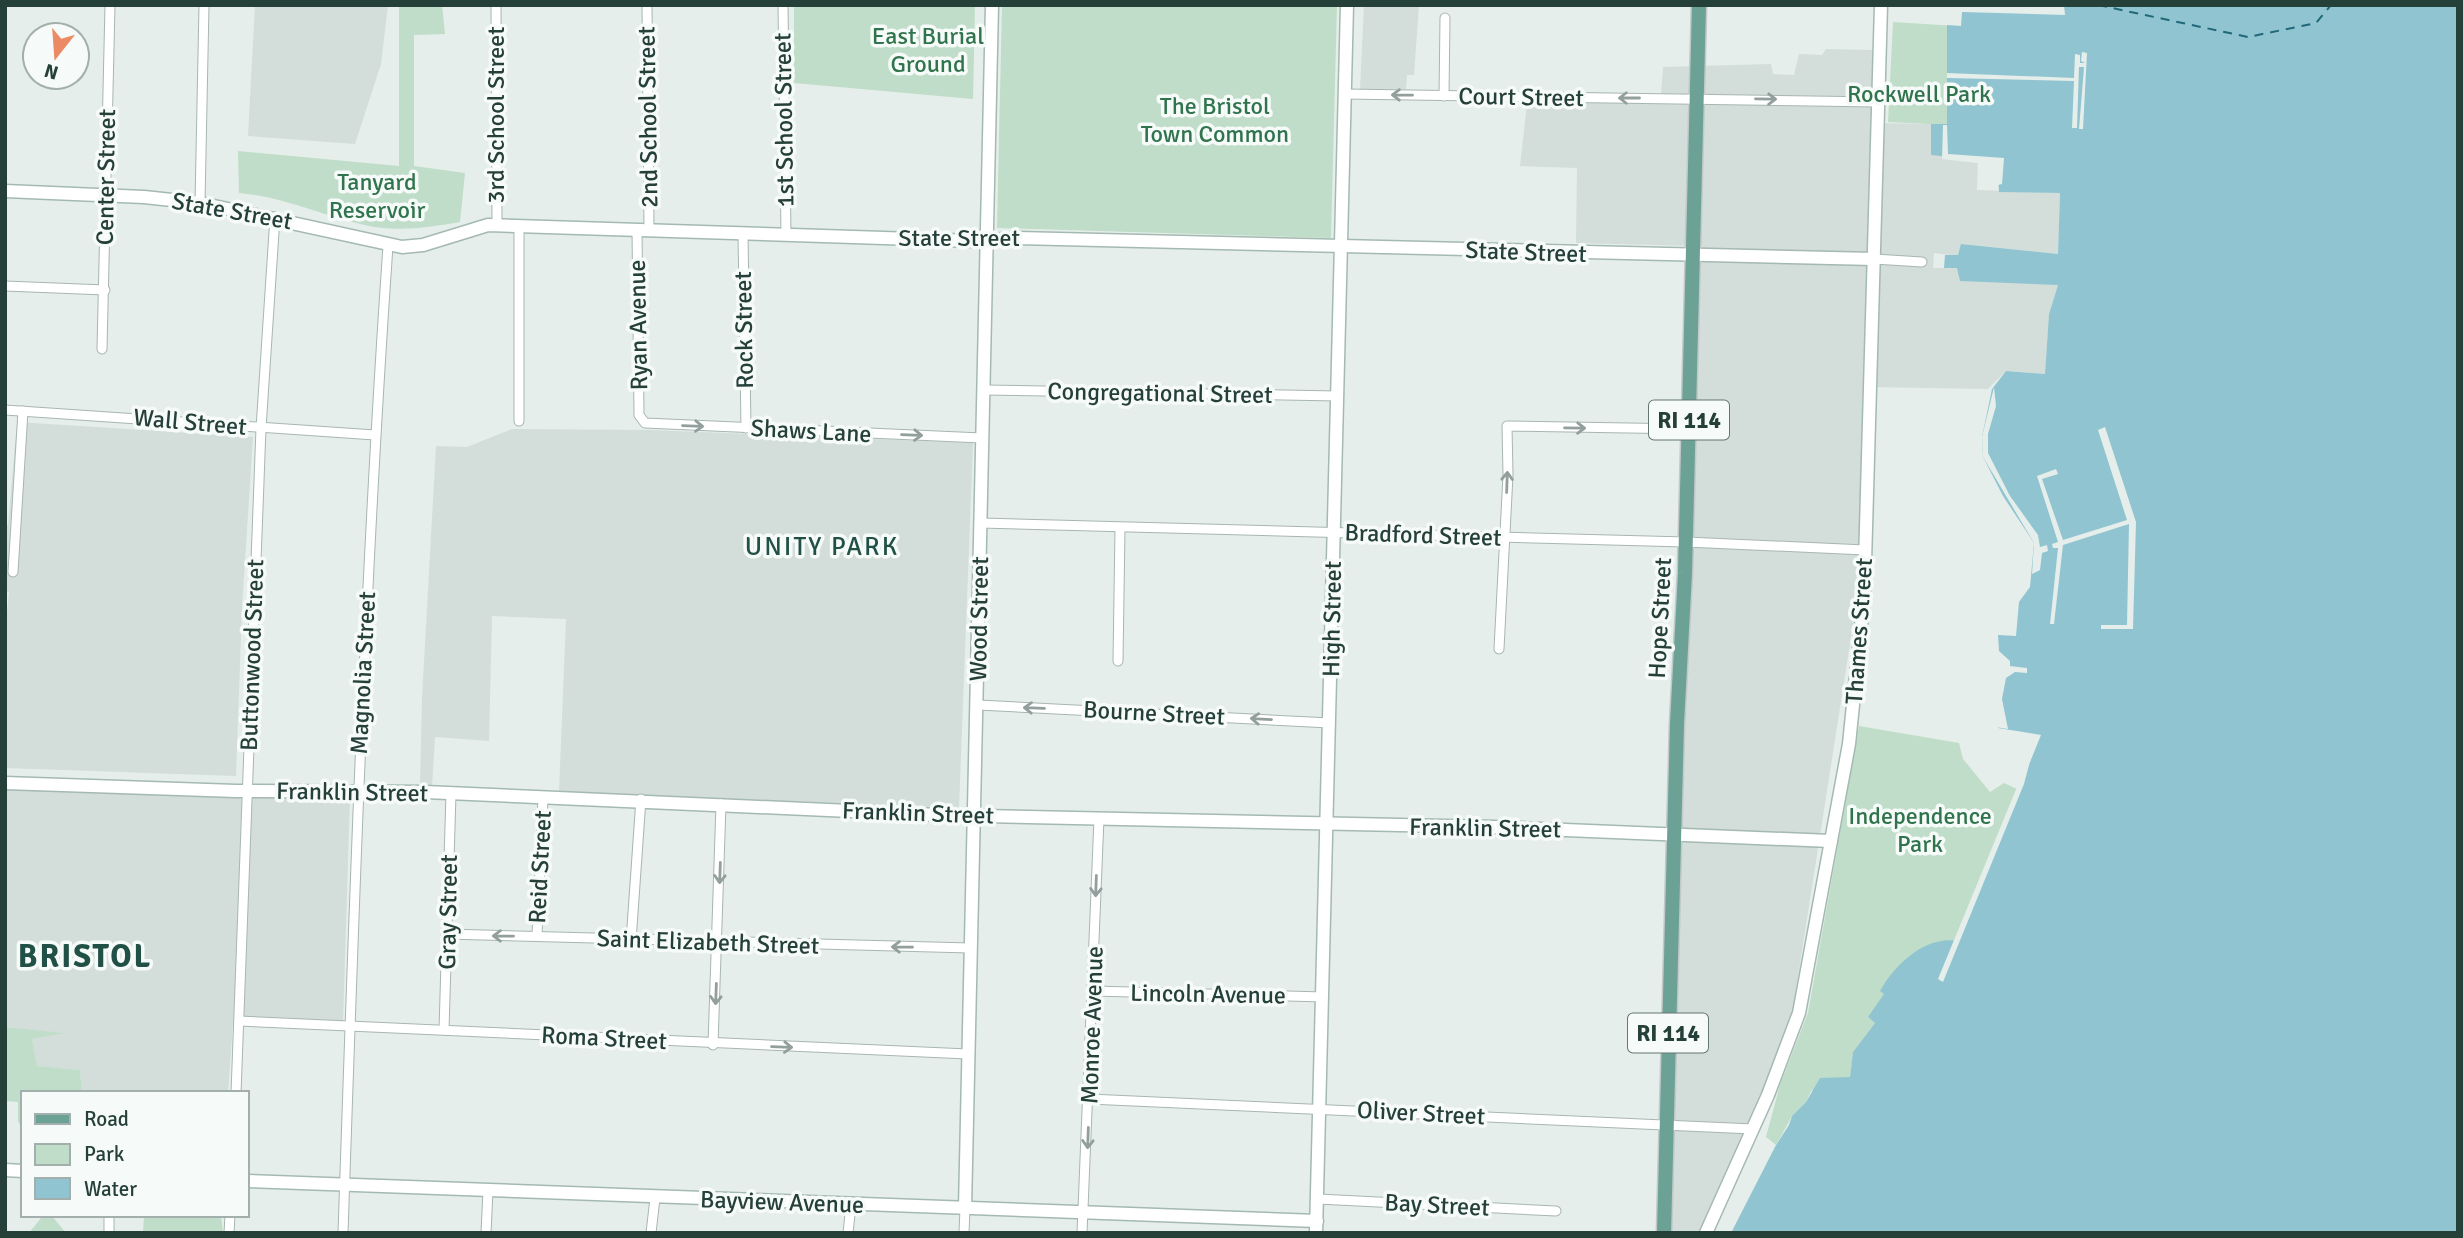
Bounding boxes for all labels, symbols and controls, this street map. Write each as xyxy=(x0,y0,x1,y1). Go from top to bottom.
north arrow xyxy=(21,21,91,91)
park label: East Burial Ground xyxy=(872,21,984,79)
street label: 3rd School Street xyxy=(481,26,511,204)
street label: 2nd School Street xyxy=(631,26,665,208)
street label: 1st School Street xyxy=(767,32,801,208)
text: N xyxy=(41,58,61,85)
park label: Rockwell Park xyxy=(1847,79,1991,109)
street label: Court Street xyxy=(1458,81,1584,113)
one-way arrow xyxy=(1390,89,1413,102)
park label: The Bristol Town Common xyxy=(1141,91,1289,149)
one-way arrow xyxy=(1618,91,1641,105)
one-way arrow xyxy=(1754,93,1777,106)
street label: Center Street xyxy=(90,109,122,245)
park label: Tanyard Reservoir xyxy=(329,167,425,225)
street label: State Street xyxy=(169,186,295,236)
street label: State Street xyxy=(898,223,1020,253)
street label: State Street xyxy=(1465,235,1587,269)
street label: Ryan Avenue xyxy=(622,259,654,391)
street label: Rock Street xyxy=(728,271,760,389)
street label: Congregational Street xyxy=(1047,376,1273,410)
road number: RI 114 xyxy=(1649,400,1729,440)
street label: Wall Street xyxy=(132,402,248,442)
street label: Shaws Lane xyxy=(750,413,872,449)
one-way arrow xyxy=(681,420,704,433)
one-way arrow xyxy=(1563,421,1586,435)
one-way arrow xyxy=(900,429,923,442)
one-way arrow xyxy=(1500,470,1514,493)
street label: Bradford Street xyxy=(1344,517,1502,553)
district label: UNITY PARK xyxy=(745,531,899,563)
street label: Wood Street xyxy=(963,556,995,682)
street label: Hope Street xyxy=(1642,557,1678,679)
street label: Thames Street xyxy=(1839,557,1879,705)
street label: Buttonwood Street xyxy=(234,559,270,751)
street label: High Street xyxy=(1316,561,1348,677)
street label: Magnolia Street xyxy=(344,591,382,755)
street label: Bourne Street xyxy=(1082,694,1226,732)
one-way arrow xyxy=(1023,701,1046,714)
one-way arrow xyxy=(1251,712,1273,725)
street label: Franklin Street xyxy=(276,776,428,808)
street label: Franklin Street xyxy=(842,795,994,831)
park label: Independence Park xyxy=(1848,801,1992,859)
street label: Reid Street xyxy=(522,810,558,924)
street label: Franklin Street xyxy=(1409,812,1561,844)
street label: Gray Street xyxy=(432,854,464,970)
one-way arrow xyxy=(713,861,726,884)
one-way arrow xyxy=(1090,874,1103,897)
street label: Saint Elizabeth Street xyxy=(596,923,820,961)
one-way arrow xyxy=(491,929,514,942)
district label: BRISTOL xyxy=(18,937,152,976)
one-way arrow xyxy=(891,940,914,954)
street label: Monroe Avenue xyxy=(1074,945,1110,1105)
street label: Lincoln Avenue xyxy=(1130,978,1286,1010)
one-way arrow xyxy=(709,982,722,1005)
road number: RI 114 xyxy=(1628,1014,1708,1052)
street label: Roma Street xyxy=(540,1020,668,1056)
one-way arrow xyxy=(770,1041,793,1054)
legend xyxy=(21,1091,248,1217)
street label: Oliver Street xyxy=(1356,1095,1486,1131)
text: Road xyxy=(84,1106,129,1132)
one-way arrow xyxy=(1081,1126,1094,1149)
text: Park xyxy=(84,1141,125,1167)
text: Water xyxy=(84,1176,137,1202)
street label: Bayview Avenue xyxy=(699,1184,865,1220)
street label: Bay Street xyxy=(1384,1187,1490,1223)

